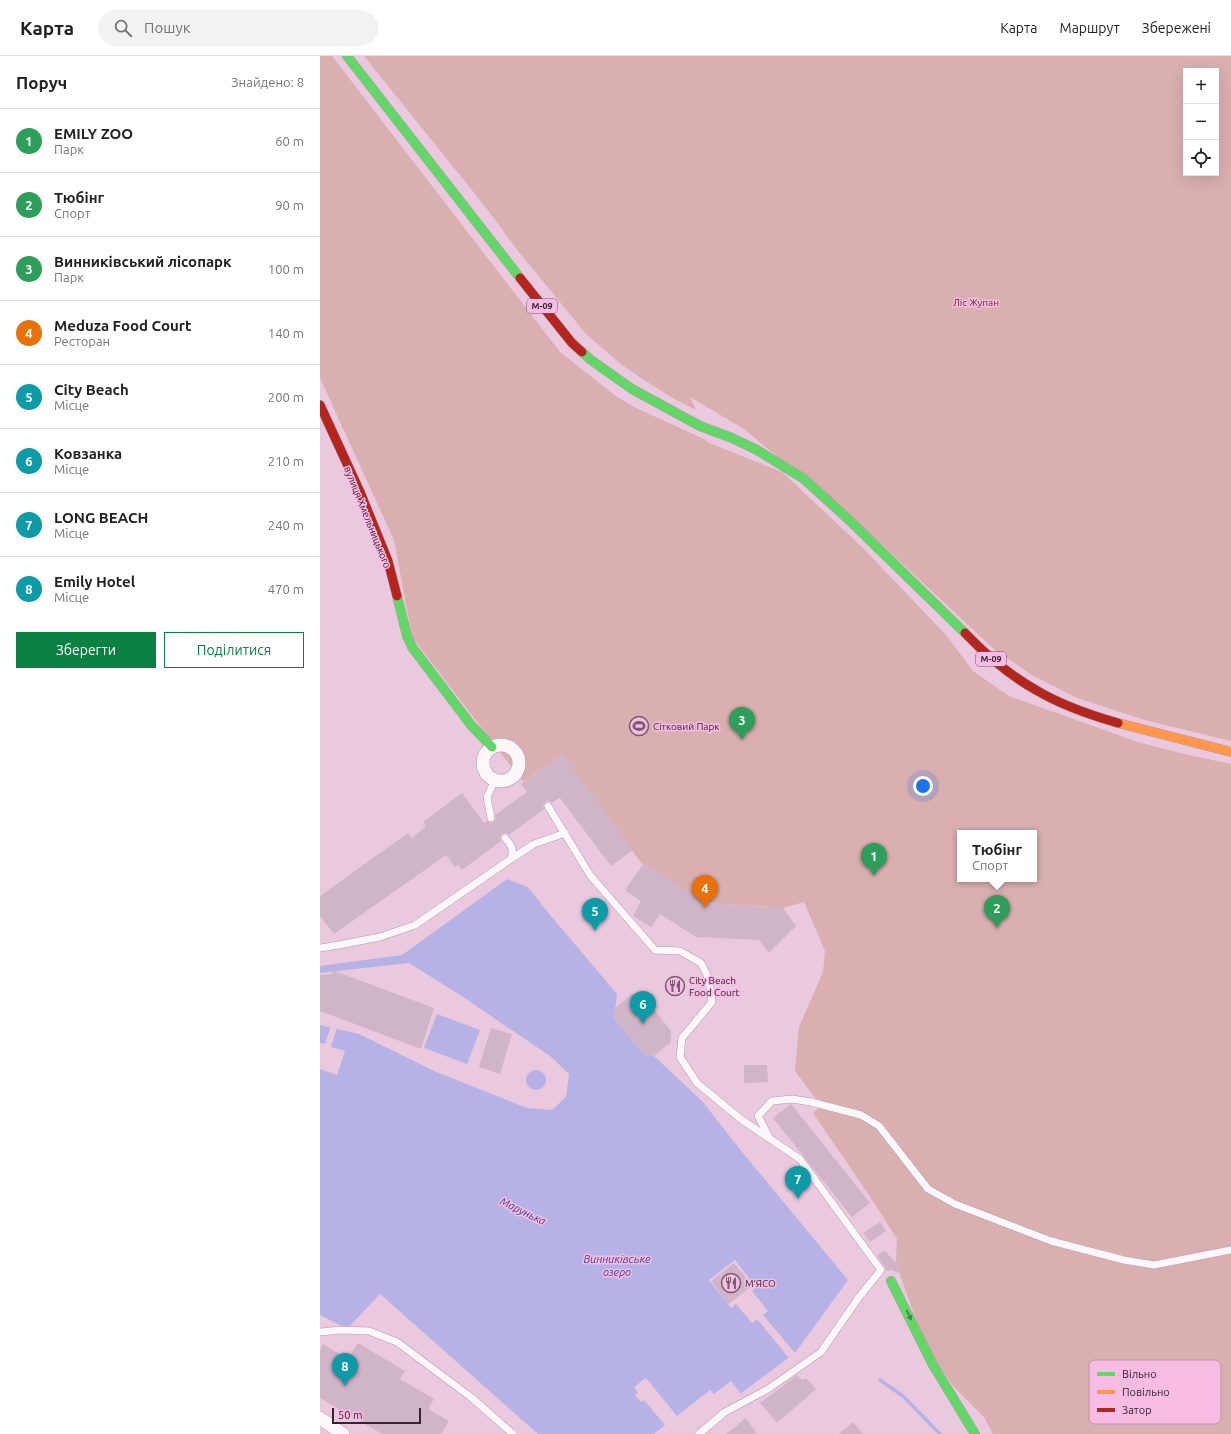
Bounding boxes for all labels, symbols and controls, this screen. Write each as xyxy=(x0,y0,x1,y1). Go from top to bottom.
search box xyxy=(98,10,378,46)
text: Карта xyxy=(20,17,74,39)
icon: search xyxy=(112,17,134,39)
text: Пошук xyxy=(144,19,190,36)
text: Карта xyxy=(1000,20,1037,36)
text: Маршрут xyxy=(1059,20,1120,36)
text: Збережені xyxy=(1142,20,1211,36)
map controls xyxy=(1183,68,1219,176)
button: + xyxy=(1183,68,1219,104)
text: Поруч xyxy=(16,73,67,92)
text: Знайдено: 8 xyxy=(231,75,304,89)
button: − xyxy=(1183,104,1219,140)
text: EMILY ZOO xyxy=(54,125,133,142)
text: 1 xyxy=(25,134,33,148)
text: 60 m xyxy=(275,134,304,148)
button: locate xyxy=(1183,140,1219,176)
text: Парк xyxy=(54,142,84,156)
text: Тюбінг xyxy=(54,189,104,206)
text: 2 xyxy=(25,198,33,212)
text: 90 m xyxy=(275,198,304,212)
text: Спорт xyxy=(54,206,90,220)
text: Винниківський лісопарк xyxy=(54,253,232,270)
text: 3 xyxy=(25,262,33,276)
text: 100 m xyxy=(268,262,304,276)
text: Парк xyxy=(54,270,84,284)
park label: Ліс Жупан xyxy=(953,297,999,308)
road number: М-09 xyxy=(527,299,557,313)
text: Meduza Food Court xyxy=(54,317,191,334)
text: 4 xyxy=(25,326,33,340)
text: 140 m xyxy=(268,326,304,340)
text: Ресторан xyxy=(54,334,110,348)
text: City Beach xyxy=(54,381,129,398)
text: 5 xyxy=(25,390,33,404)
text: 200 m xyxy=(268,390,304,404)
text: Місце xyxy=(54,398,89,412)
text: Ковзанка xyxy=(54,445,122,462)
text: 6 xyxy=(25,454,33,468)
text: 210 m xyxy=(268,454,304,468)
text: Місце xyxy=(54,462,89,476)
street label: вулиця Хмельницького xyxy=(342,465,393,570)
text: LONG BEACH xyxy=(54,509,148,526)
text: 7 xyxy=(25,518,33,532)
text: 240 m xyxy=(268,518,304,532)
text: Місце xyxy=(54,526,89,540)
text: Emily Hotel xyxy=(54,573,135,590)
text: 8 xyxy=(25,582,33,596)
text: 470 m xyxy=(268,582,304,596)
text: Місце xyxy=(54,590,89,604)
button: Зберегти xyxy=(16,632,156,668)
button: Поділитися xyxy=(164,632,304,668)
road number: М-09 xyxy=(976,652,1006,666)
pin: 3 xyxy=(729,707,755,740)
sports icon: Сітковий Парк xyxy=(628,715,650,737)
place label: Сітковий Парк xyxy=(653,721,720,732)
your location xyxy=(913,776,933,796)
popup xyxy=(957,830,1037,882)
text: Тюбінг xyxy=(972,841,1022,858)
pin: 1 xyxy=(861,843,887,876)
text: Спорт xyxy=(972,858,1008,872)
pin: 4 xyxy=(692,875,718,908)
pin: 2 xyxy=(984,895,1010,928)
pin: 5 xyxy=(582,898,608,931)
restaurant icon: City Beach Food Court xyxy=(664,975,686,997)
place label: City Beach Food Court xyxy=(689,975,740,998)
pin: 6 xyxy=(630,991,656,1024)
pin: 7 xyxy=(785,1166,811,1199)
water label: Марунька xyxy=(498,1195,548,1227)
water label: Винниківське озеро xyxy=(584,1253,651,1278)
restaurant icon: М’ЯСО xyxy=(720,1272,742,1294)
place label: М’ЯСО xyxy=(745,1278,776,1289)
one-way arrow xyxy=(906,1310,912,1321)
pin: 8 xyxy=(332,1353,358,1386)
legend xyxy=(1089,1360,1221,1424)
text: Вільно xyxy=(1122,1368,1157,1380)
text: Повільно xyxy=(1122,1386,1170,1398)
text: Затор xyxy=(1122,1404,1152,1416)
scale bar xyxy=(332,1406,421,1425)
text: 50 m xyxy=(338,1409,362,1421)

